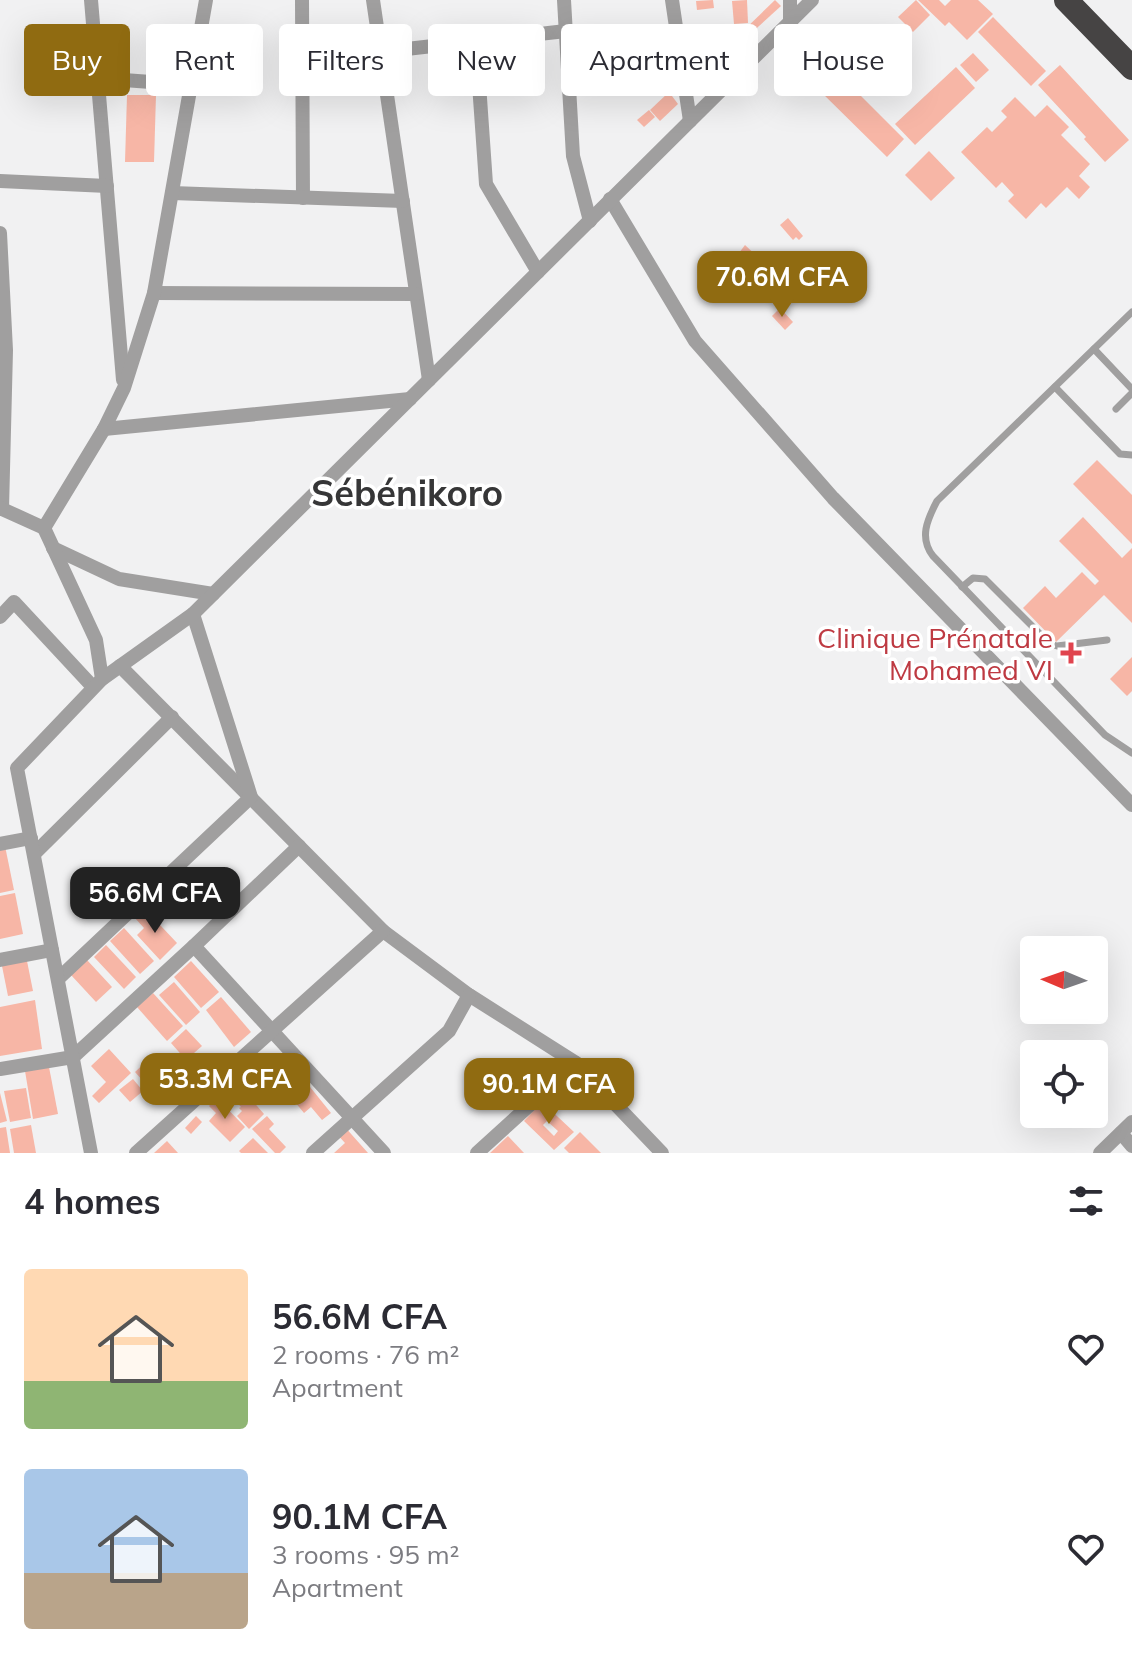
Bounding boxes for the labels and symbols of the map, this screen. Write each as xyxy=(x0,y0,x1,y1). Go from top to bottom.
pin: 70.6M CFA xyxy=(690,251,874,319)
district label: Sébénikoro xyxy=(311,470,503,515)
place label: Clinique Prénatale Mohamed VI xyxy=(817,620,1053,687)
marker: Clinique Prénatale Mohamed VI xyxy=(1060,642,1082,664)
pin: 56.6M CFA xyxy=(63,867,247,935)
north arrow xyxy=(1020,936,1108,1024)
pin: 53.3M CFA xyxy=(133,1053,317,1121)
pin: 90.1M CFA xyxy=(457,1058,641,1126)

